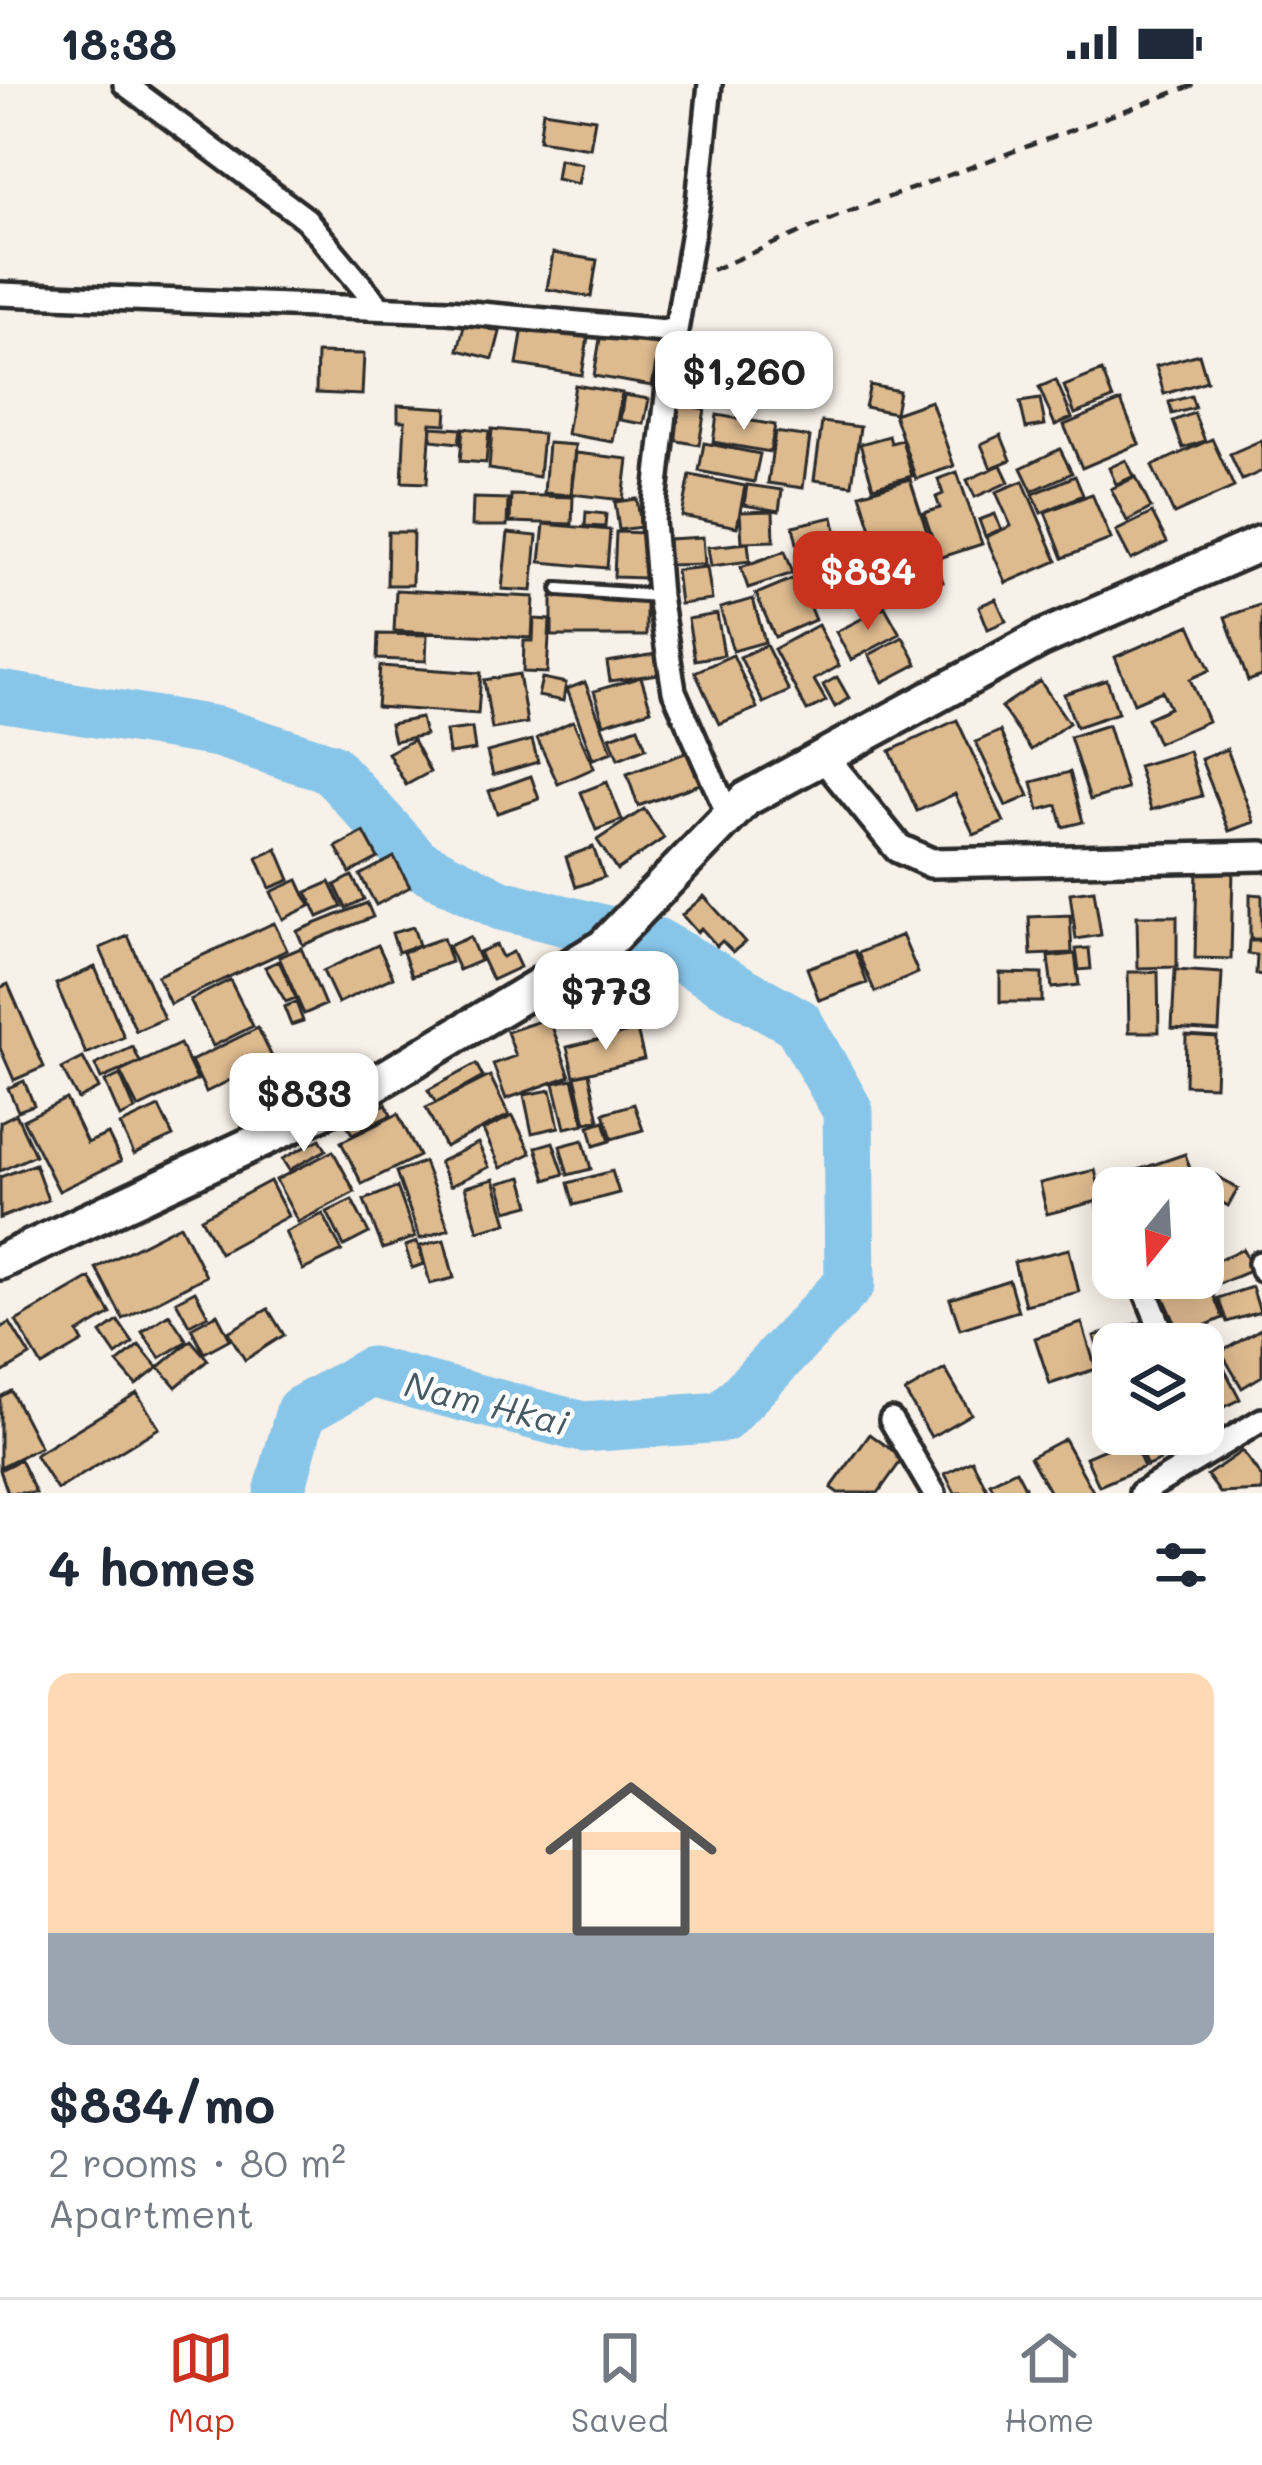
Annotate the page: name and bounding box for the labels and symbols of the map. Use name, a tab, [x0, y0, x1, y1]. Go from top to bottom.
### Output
pin: $1,260	[646, 331, 842, 433]
pin: $834	[797, 531, 939, 633]
pin: $773	[535, 951, 677, 1053]
pin: $833	[233, 1053, 375, 1155]
north arrow	[1092, 1167, 1224, 1299]
water label: Nam Hkai	[400, 1359, 574, 1445]

